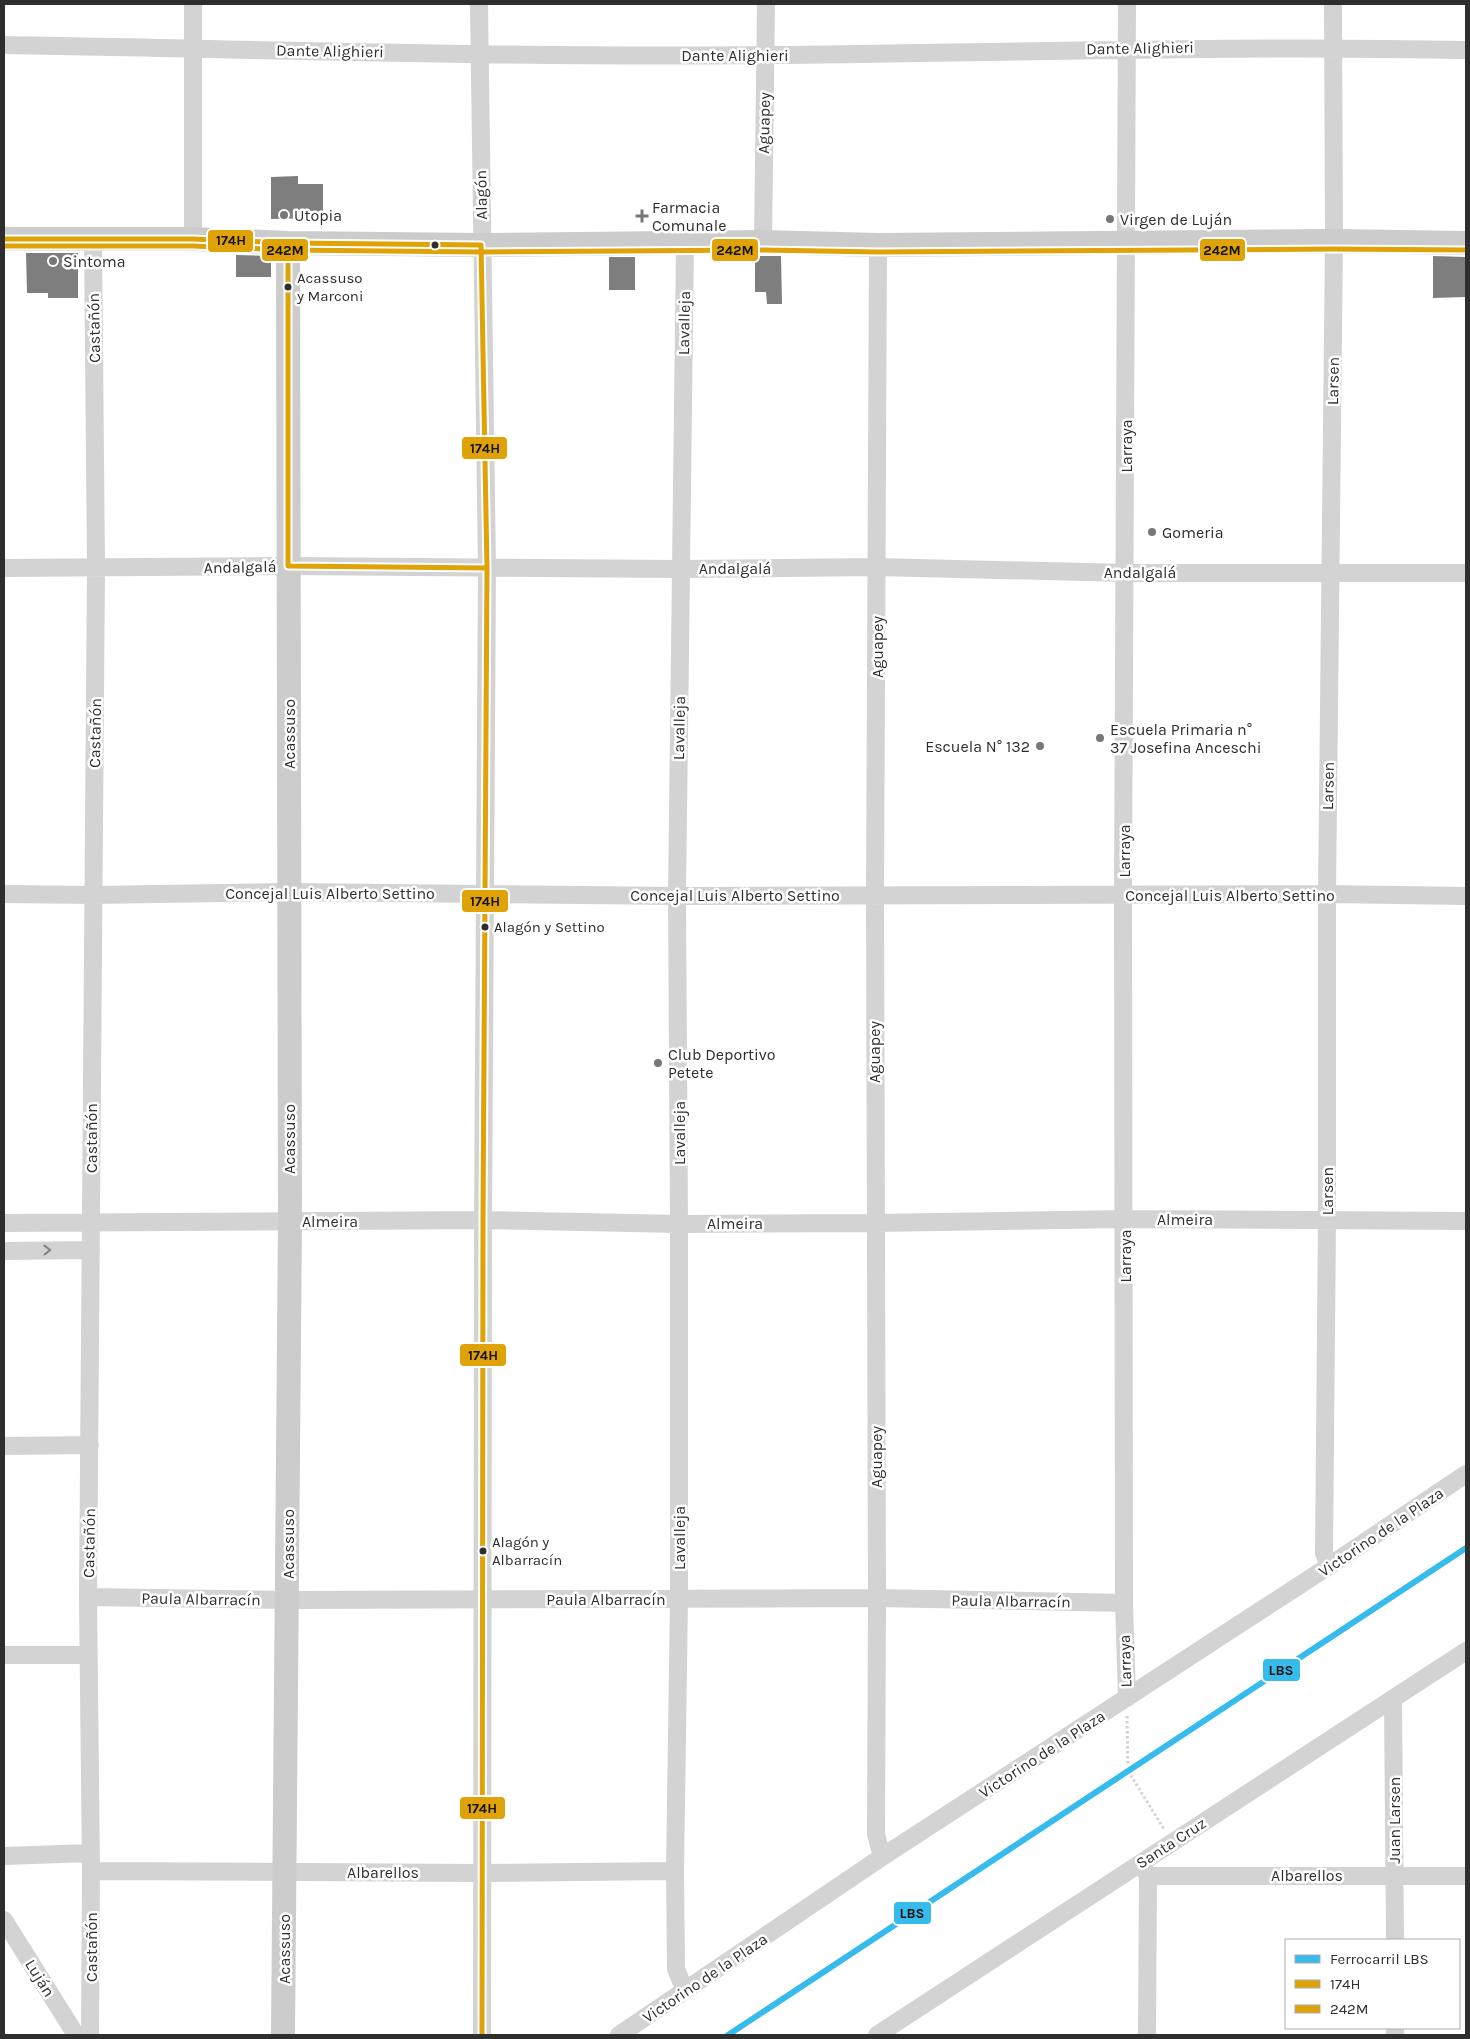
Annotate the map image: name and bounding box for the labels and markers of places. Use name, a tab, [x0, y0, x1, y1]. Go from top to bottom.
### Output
place label: Farmacia Comunale	[652, 198, 726, 235]
place label: Utopia	[294, 206, 342, 225]
marker: Utopia	[278, 209, 290, 221]
marker: Farmacia Comunale	[636, 210, 648, 222]
place label: Virgen de Luján	[1120, 210, 1232, 229]
marker: Virgen de Luján	[1104, 213, 1116, 225]
unlabelled marker	[430, 240, 440, 250]
place label: Sintoma	[63, 252, 126, 271]
marker: Sintoma	[47, 255, 59, 267]
place label: Acassuso y Marconi	[296, 269, 363, 305]
marker: Acassuso y Marconi	[283, 282, 293, 292]
place label: Gomeria	[1162, 523, 1224, 542]
marker: Gomeria	[1146, 526, 1158, 538]
place label: Escuela Primaria n° 37 Josefina Anceschi	[1110, 720, 1262, 757]
marker: Escuela Primaria n° 37 Josefina Anceschi	[1094, 732, 1106, 744]
place label: Escuela N° 132	[925, 737, 1030, 756]
marker: Escuela N° 132	[1034, 740, 1046, 752]
place label: Alagón y Settino	[494, 918, 605, 936]
marker: Alagón y Settino	[480, 922, 490, 932]
place label: Club Deportivo Petete	[668, 1045, 775, 1082]
marker: Club Deportivo Petete	[652, 1057, 664, 1069]
place label: Alagón y Albarracín	[492, 1533, 562, 1569]
marker: Alagón y Albarracín	[478, 1546, 488, 1556]

